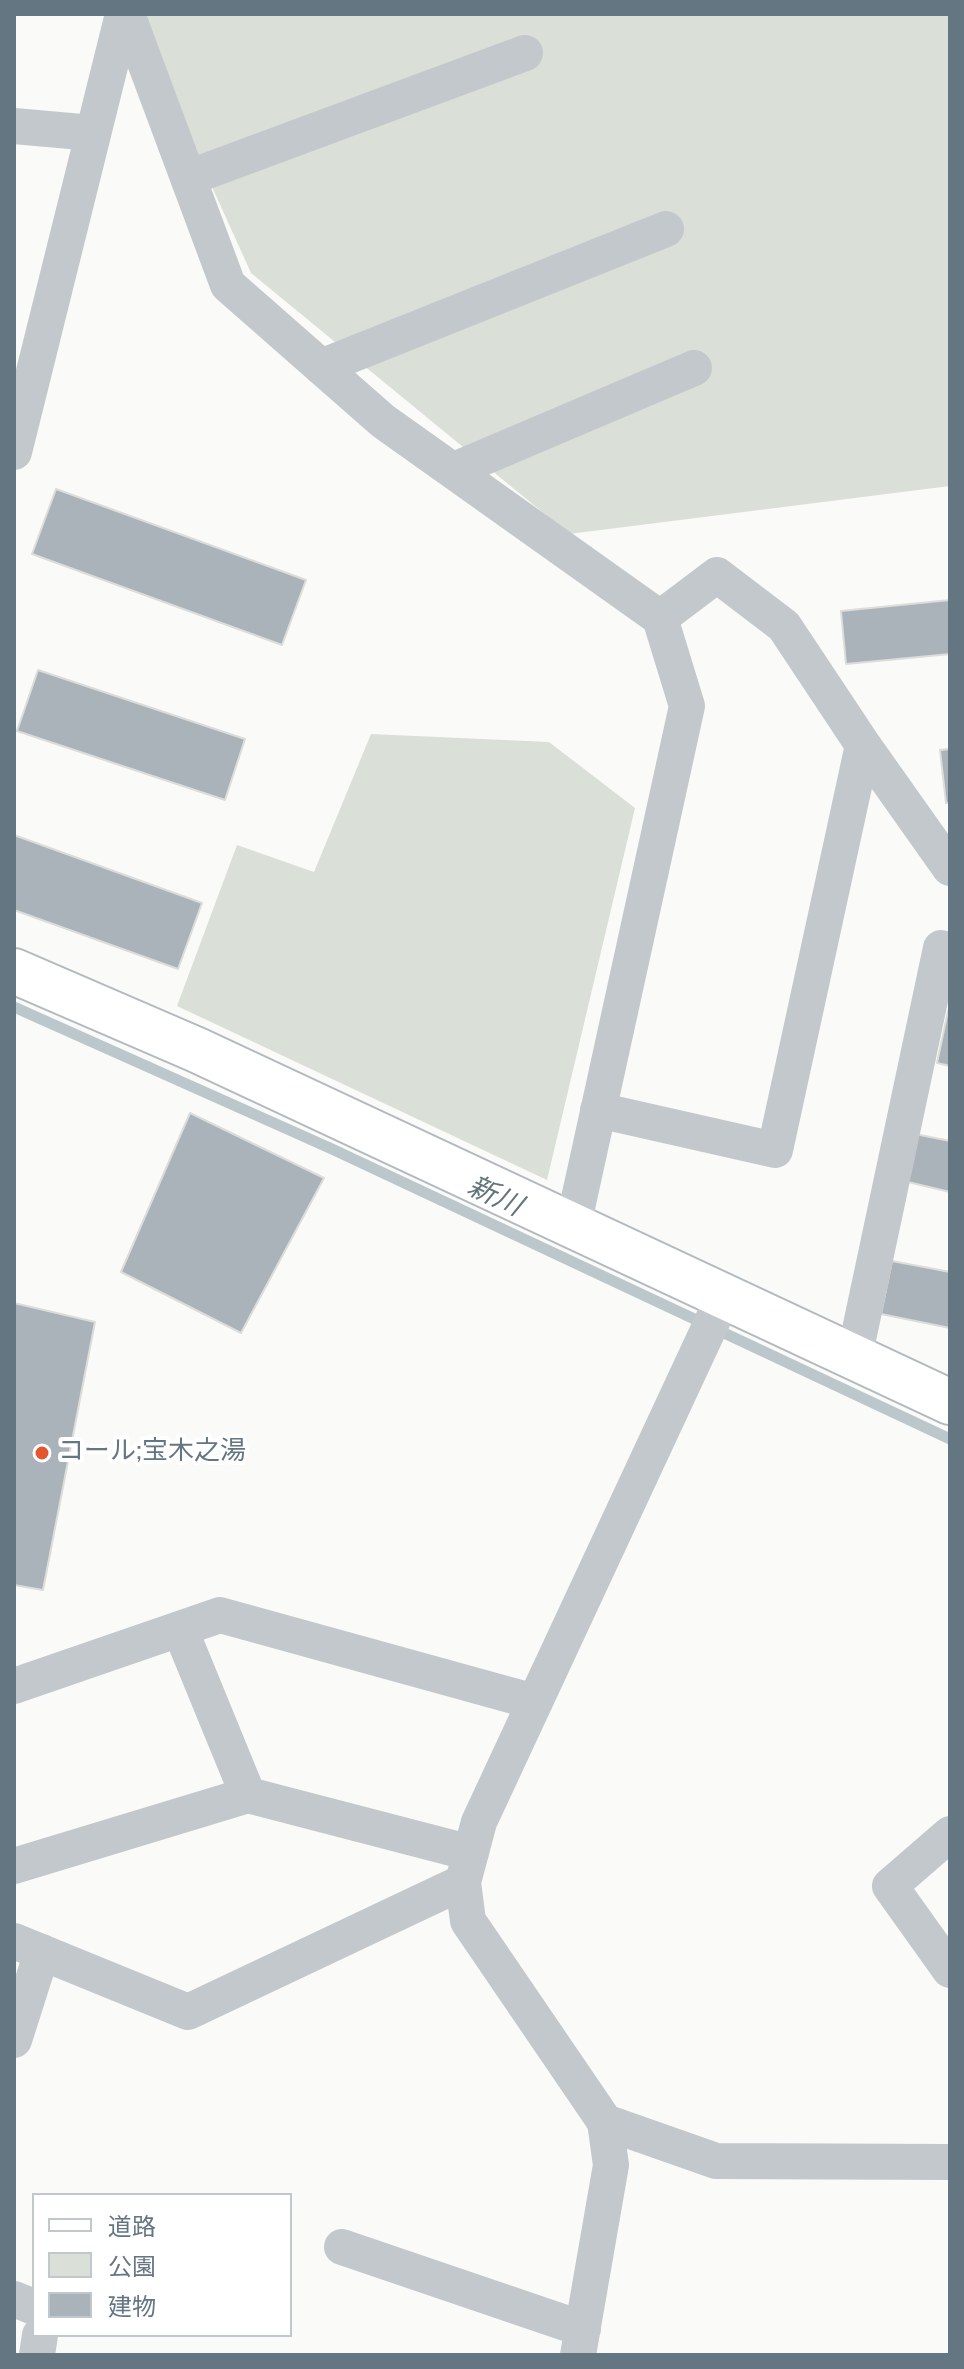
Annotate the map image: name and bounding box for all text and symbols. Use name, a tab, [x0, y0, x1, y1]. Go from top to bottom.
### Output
water label: 新川	[462, 1171, 526, 1225]
place label: コール;宝木之湯	[58, 1437, 246, 1469]
marker: コール;宝木之湯	[33, 1444, 51, 1462]
legend	[32, 2193, 292, 2337]
text: 道路	[108, 2211, 156, 2243]
text: 公園	[108, 2251, 156, 2283]
text: 建物	[108, 2291, 156, 2323]

